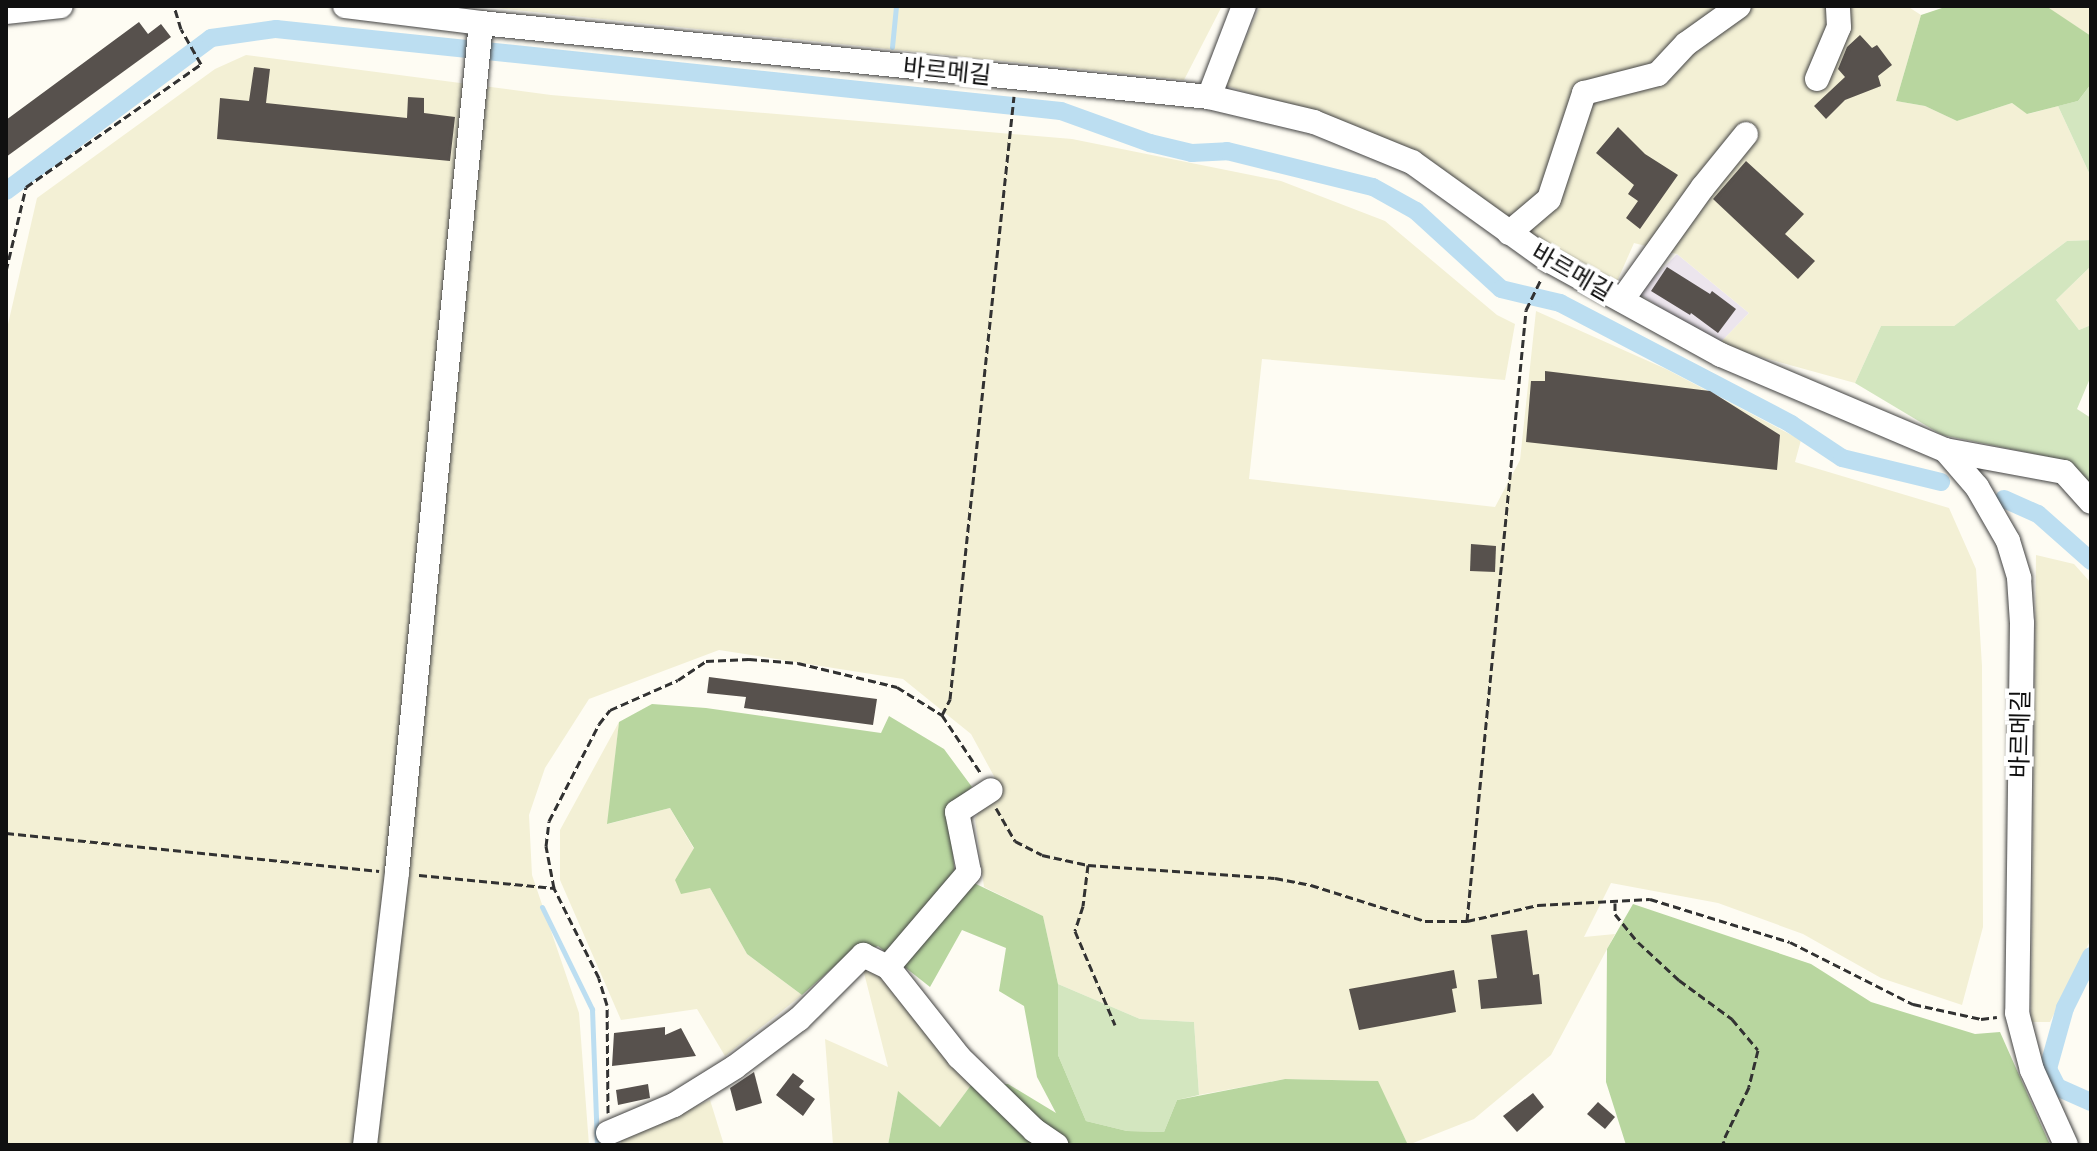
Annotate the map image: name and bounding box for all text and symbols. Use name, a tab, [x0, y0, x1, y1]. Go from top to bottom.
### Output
street label: 바르메길	[902, 52, 992, 90]
street label: 바르메길	[1527, 237, 1617, 307]
street label: 바르메길	[2005, 690, 2035, 778]

